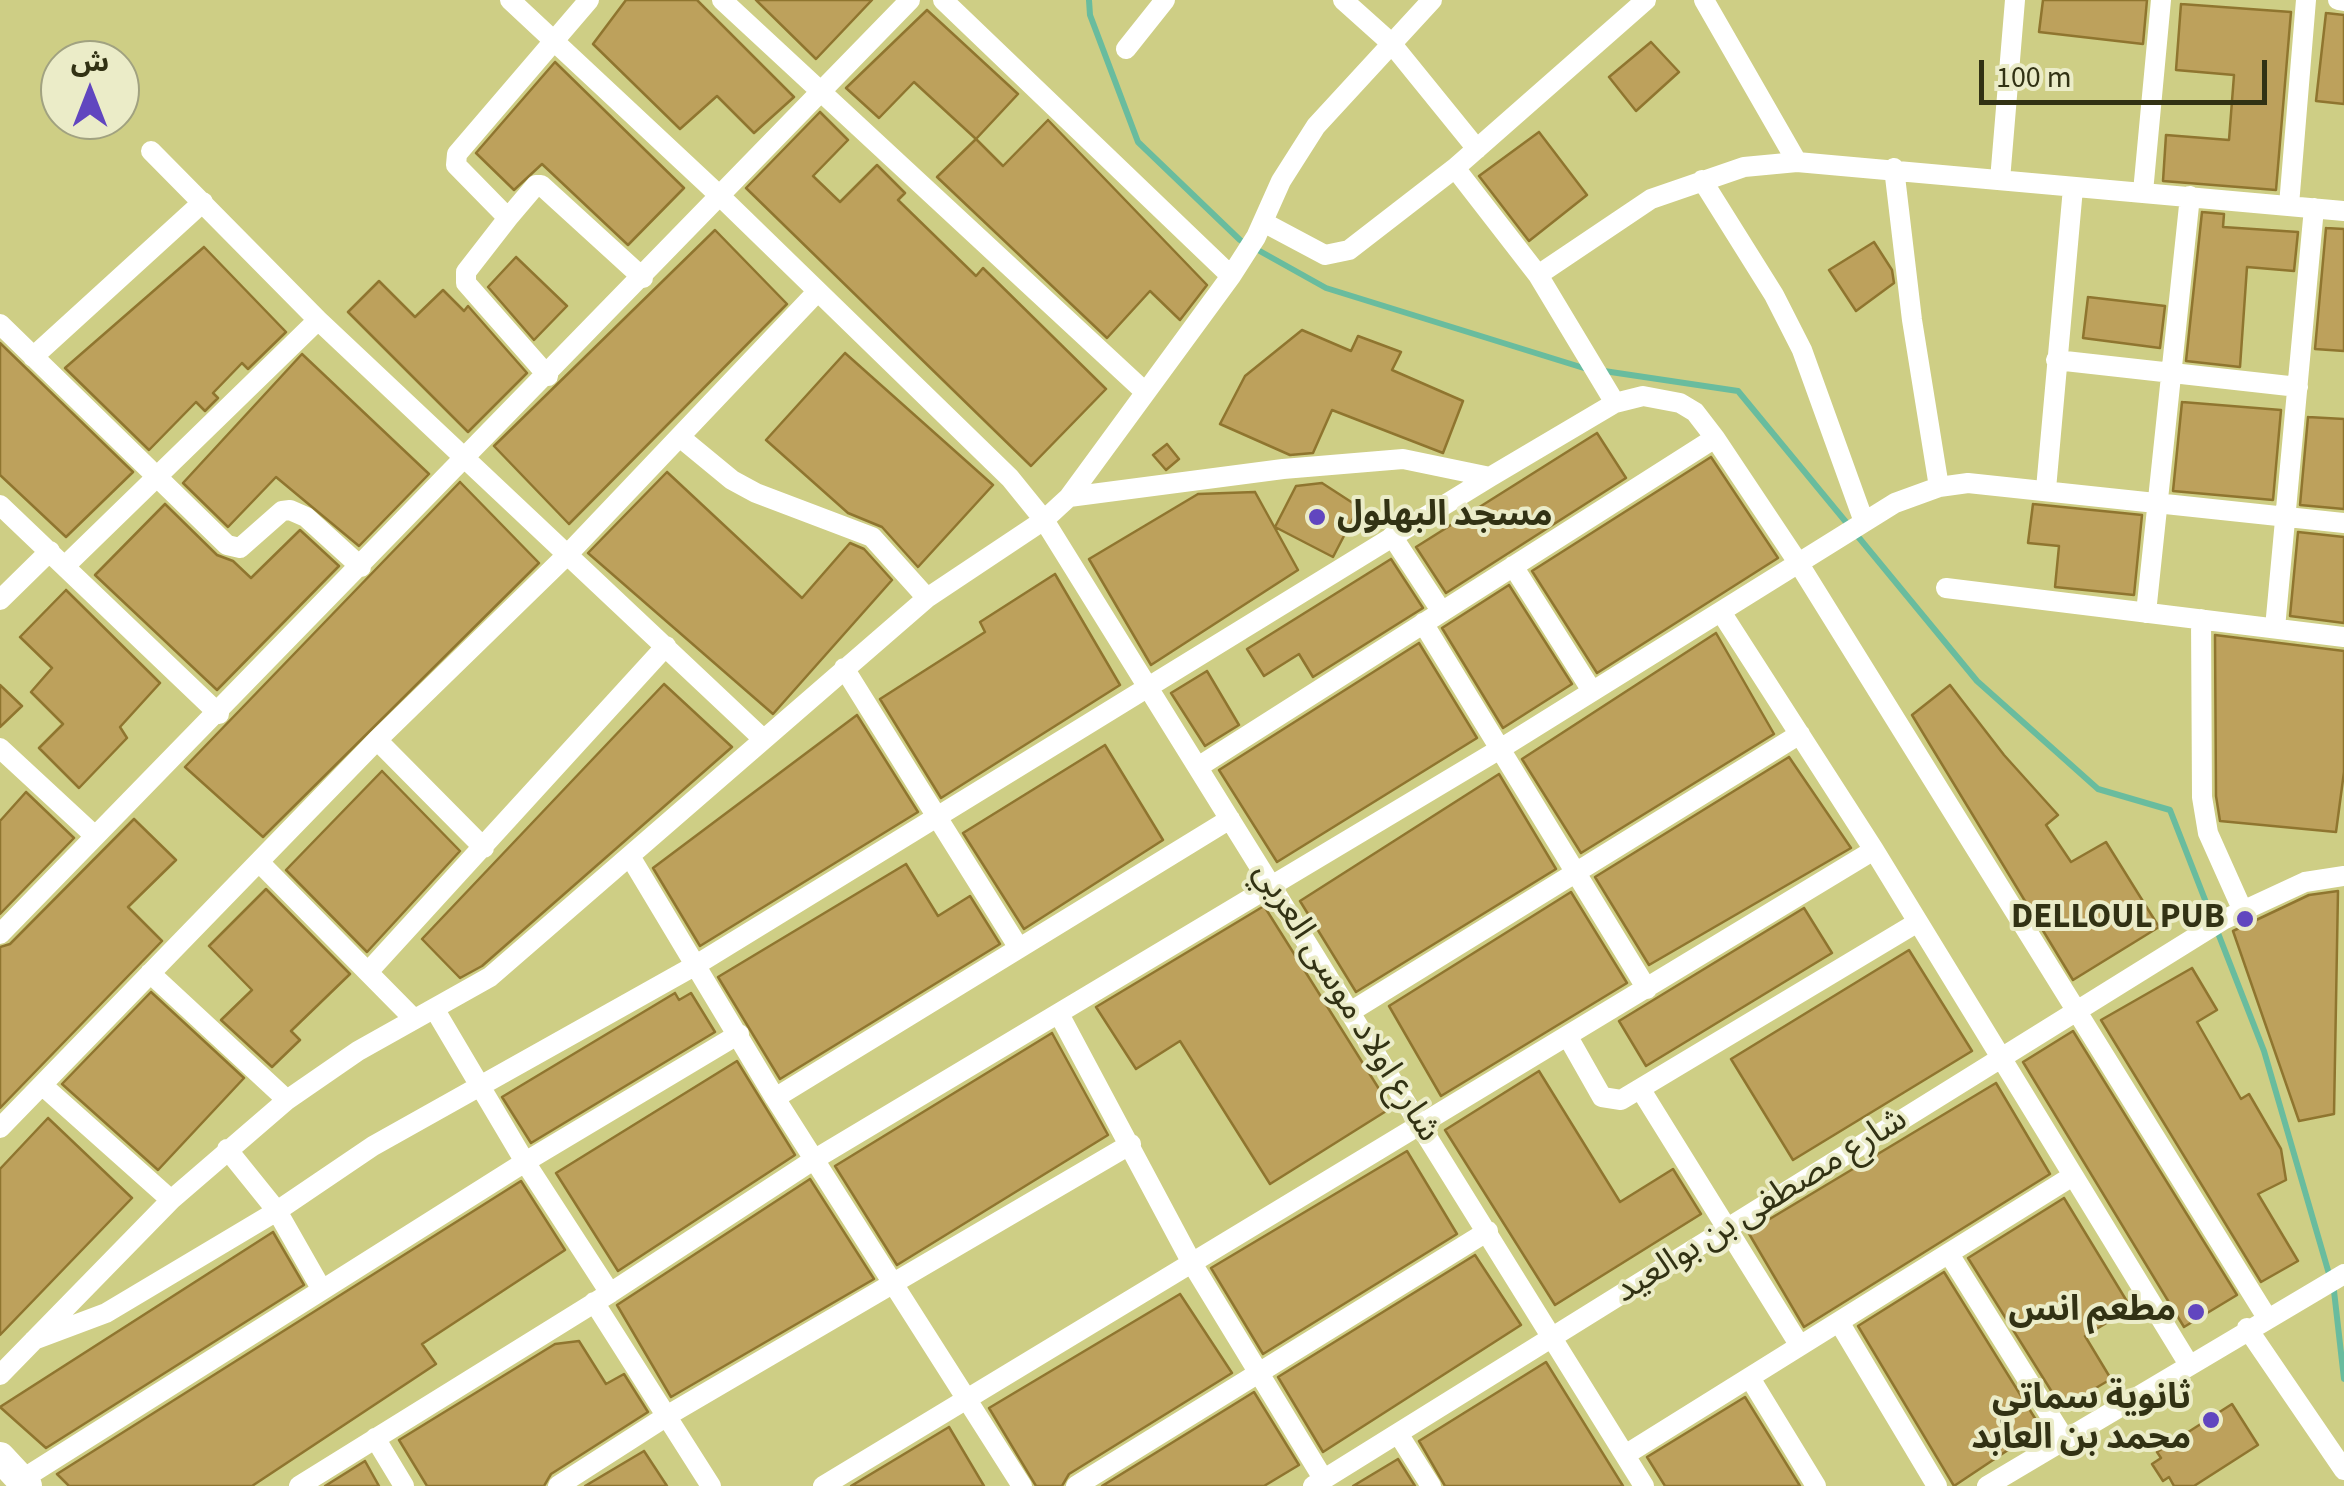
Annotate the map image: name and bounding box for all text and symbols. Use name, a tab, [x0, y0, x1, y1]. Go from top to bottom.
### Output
north arrow	[40, 40, 140, 140]
scale bar	[1984, 40, 2272, 102]
text: ش	[71, 42, 109, 82]
text: 100 m	[1996, 56, 2072, 99]
place label: مسجد البهلول	[1337, 496, 1553, 538]
marker: مسجد البهلول	[1306, 506, 1328, 528]
street label: شارع اولاد موسى العربي	[1242, 855, 1448, 1151]
place label: DELLOUL PUB	[2011, 898, 2225, 940]
marker: DELLOUL PUB	[2234, 908, 2256, 930]
street label: شارع مصطفى بن بوالعيد	[1608, 1100, 1916, 1314]
place label: مطعم انس	[2008, 1291, 2176, 1333]
marker: مطعم انس	[2185, 1301, 2207, 1323]
place label: ثانوية سماتي محمد بن العابد	[1971, 1379, 2191, 1461]
marker: ثانوية سماتي محمد بن العابد	[2200, 1409, 2222, 1431]

